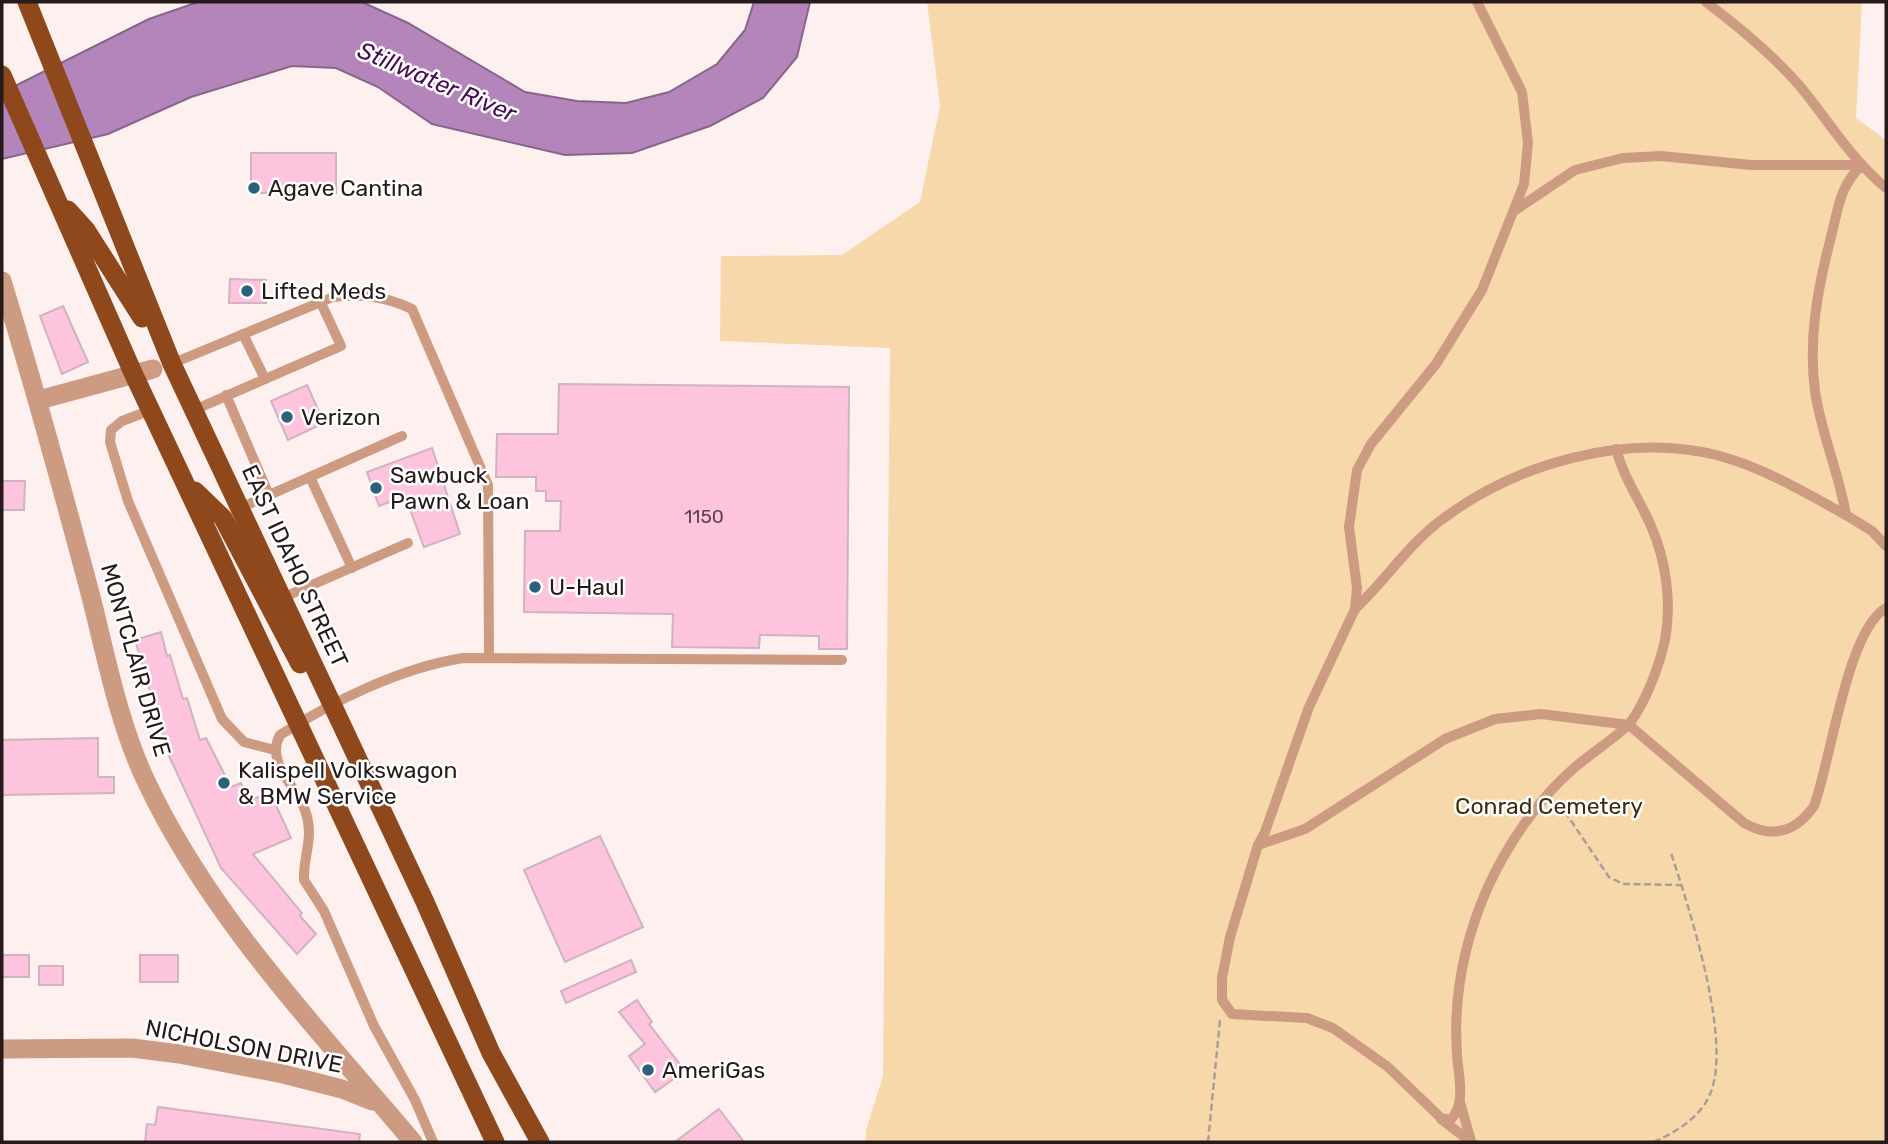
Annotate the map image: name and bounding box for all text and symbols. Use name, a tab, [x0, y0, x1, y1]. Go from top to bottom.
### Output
water label: Stillwater River	[354, 36, 521, 128]
place label: Agave Cantina	[268, 174, 423, 202]
marker: Agave Cantina	[246, 180, 262, 196]
place label: Lifted Meds	[261, 277, 386, 305]
marker: Lifted Meds	[239, 283, 255, 299]
place label: Verizon	[301, 403, 381, 431]
marker: Verizon	[279, 409, 295, 425]
street label: EAST IDAHO STREET	[236, 460, 354, 672]
place label: Sawbuck Pawn & Loan	[390, 461, 529, 515]
marker: Sawbuck Pawn & Loan	[368, 480, 384, 496]
house number: 1150	[684, 505, 724, 528]
street label: MONTCLAIR DRIVE	[95, 560, 177, 760]
place label: U-Haul	[549, 573, 625, 601]
marker: U-Haul	[527, 579, 543, 595]
place label: Kalispell Volkswagon & BMW Service	[238, 756, 457, 810]
marker: Kalispell Volkswagon & BMW Service	[216, 775, 232, 791]
park label: Conrad Cemetery	[1455, 792, 1643, 820]
street label: NICHOLSON DRIVE	[143, 1013, 345, 1079]
place label: AmeriGas	[662, 1056, 765, 1084]
marker: AmeriGas	[640, 1062, 656, 1078]

